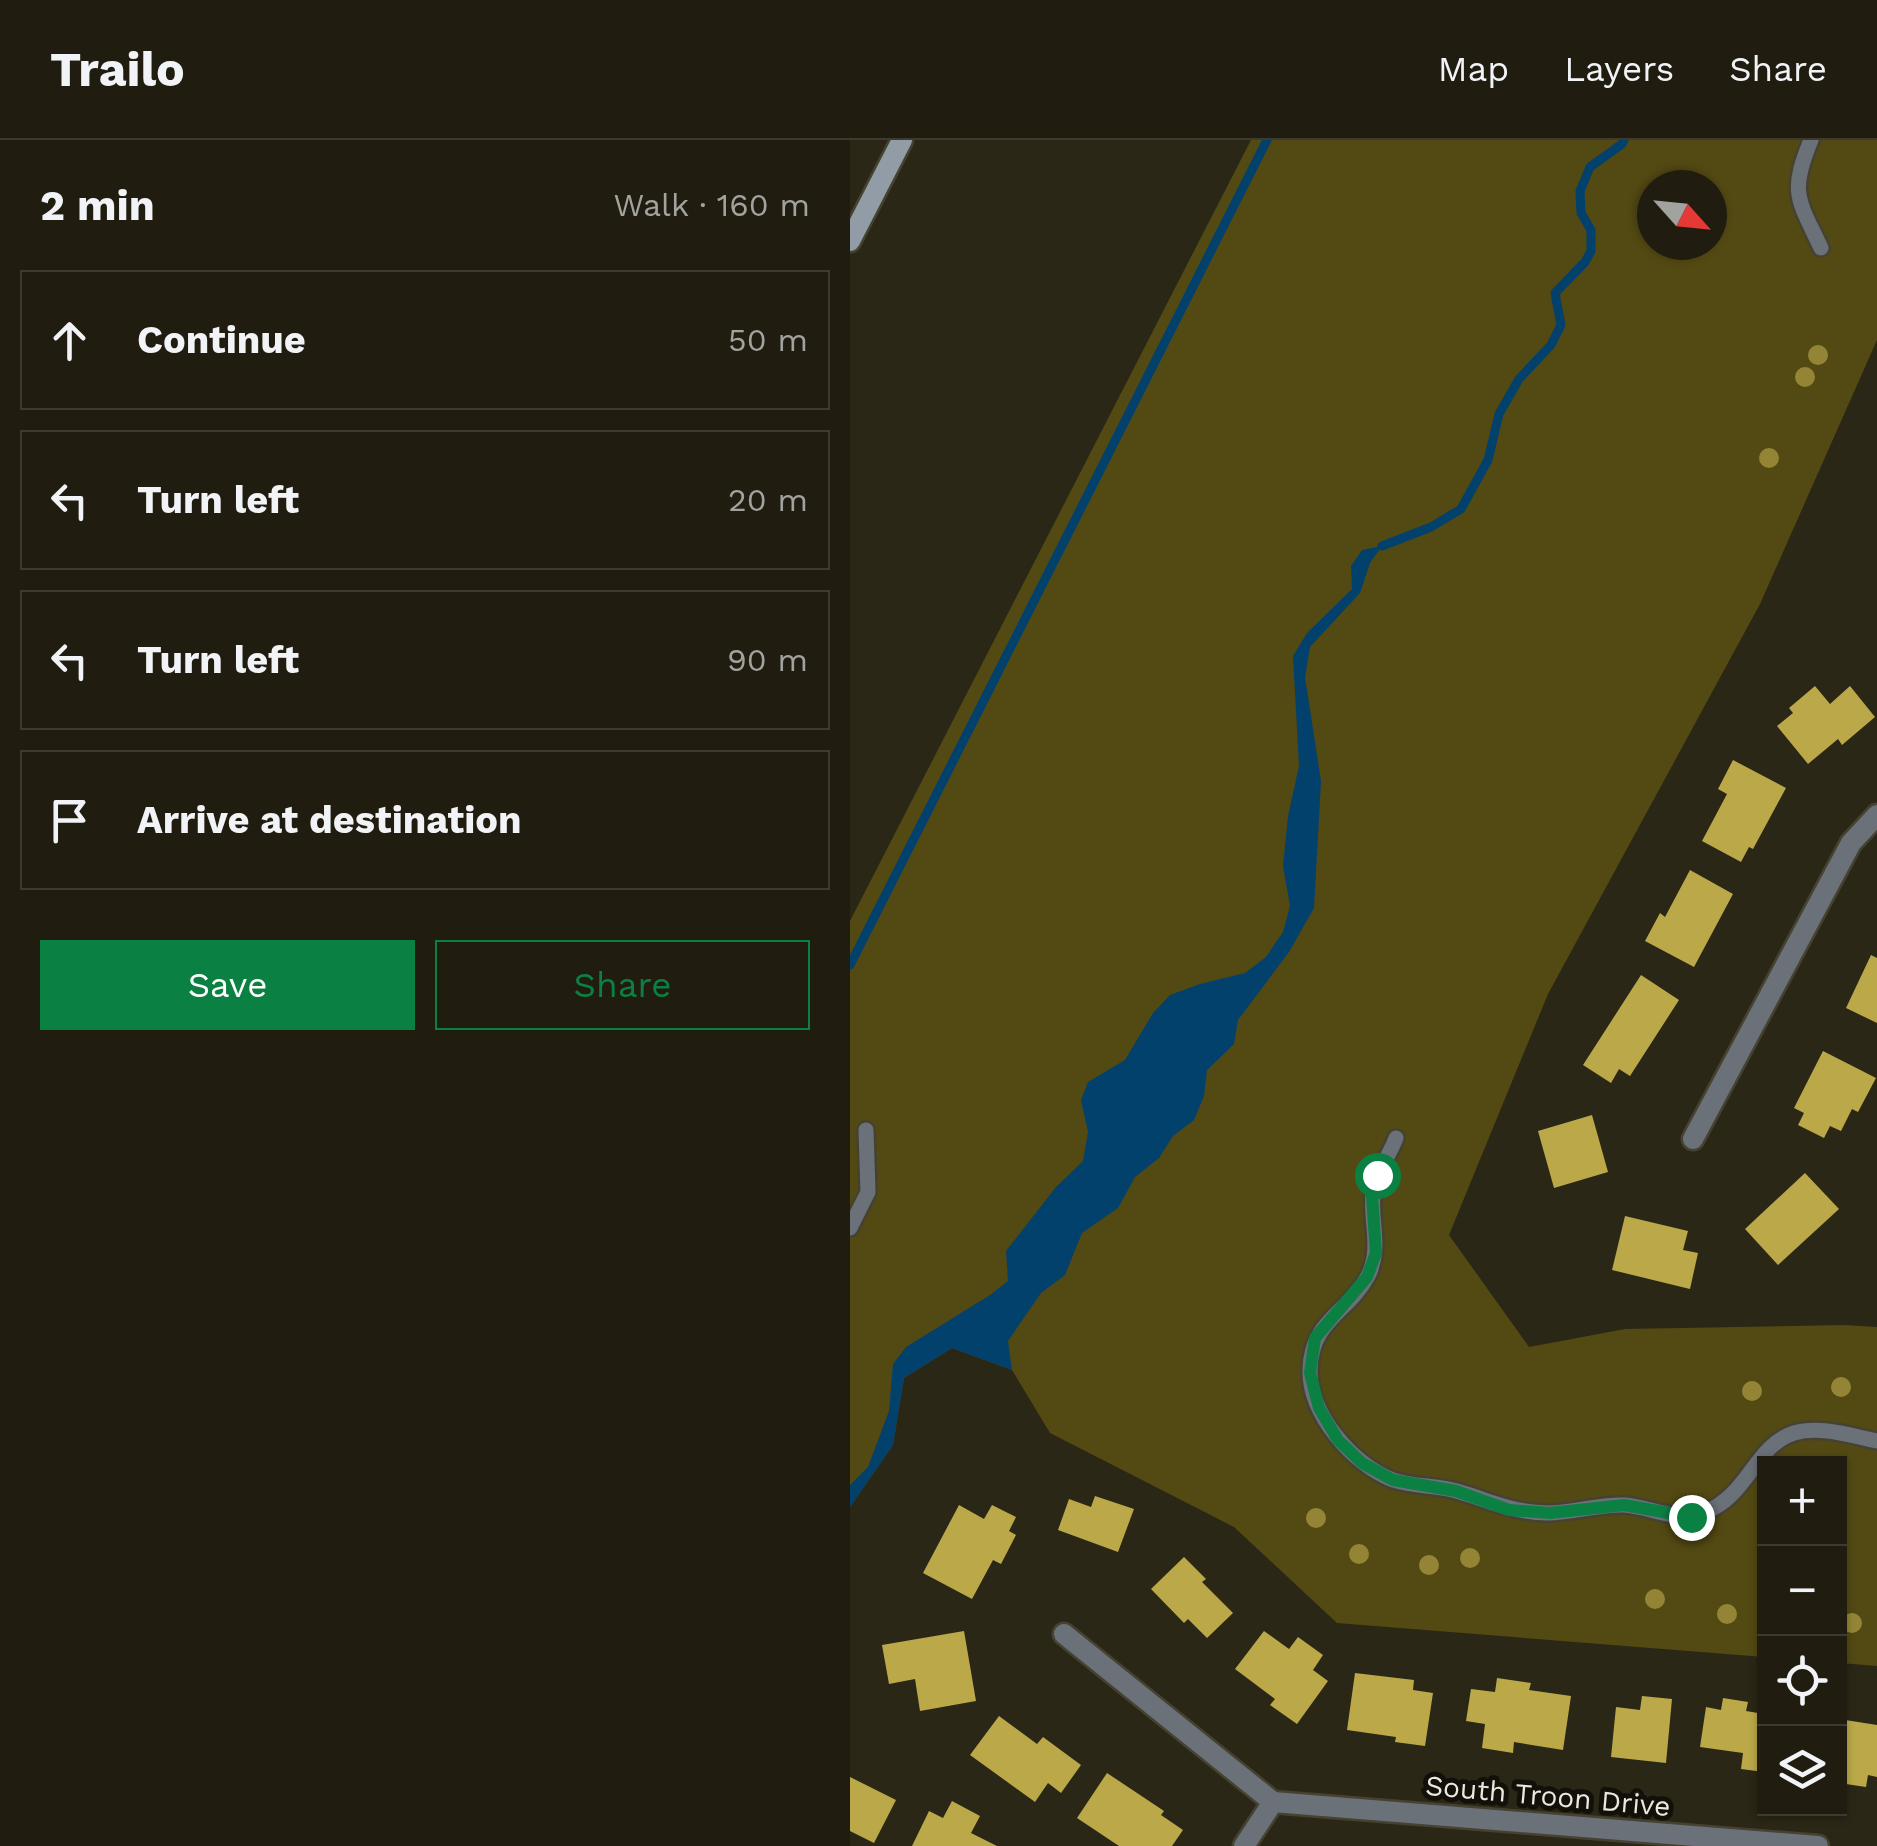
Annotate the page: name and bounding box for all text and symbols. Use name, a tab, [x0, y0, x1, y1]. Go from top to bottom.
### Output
text: Trailo	[50, 41, 185, 98]
text: Map	[1438, 48, 1509, 90]
text: Layers	[1564, 48, 1674, 90]
text: Share	[1729, 48, 1827, 90]
north arrow	[1637, 170, 1727, 260]
text: 2 min	[40, 181, 155, 230]
text: Walk · 160 m	[614, 186, 810, 224]
icon: ahead	[42, 313, 97, 368]
text: Continue	[137, 318, 306, 362]
text: 50 m	[728, 321, 808, 359]
icon: left	[42, 473, 97, 528]
text: Turn left	[137, 478, 299, 522]
text: 20 m	[728, 481, 808, 519]
icon: left	[42, 633, 97, 688]
text: Turn left	[137, 638, 299, 682]
text: 90 m	[727, 641, 808, 679]
icon: arrive	[42, 793, 97, 848]
text: Arrive at destination	[137, 798, 522, 842]
button: Save	[40, 940, 415, 1030]
button: Share	[435, 940, 810, 1030]
route start	[1355, 1153, 1401, 1199]
map controls	[1757, 1456, 1847, 1816]
button: +	[1757, 1456, 1847, 1546]
route end	[1669, 1495, 1715, 1541]
button: −	[1757, 1546, 1847, 1636]
button: locate	[1757, 1636, 1847, 1726]
button: layers	[1757, 1726, 1847, 1816]
street label: South Troon Drive	[1424, 1769, 1672, 1823]

